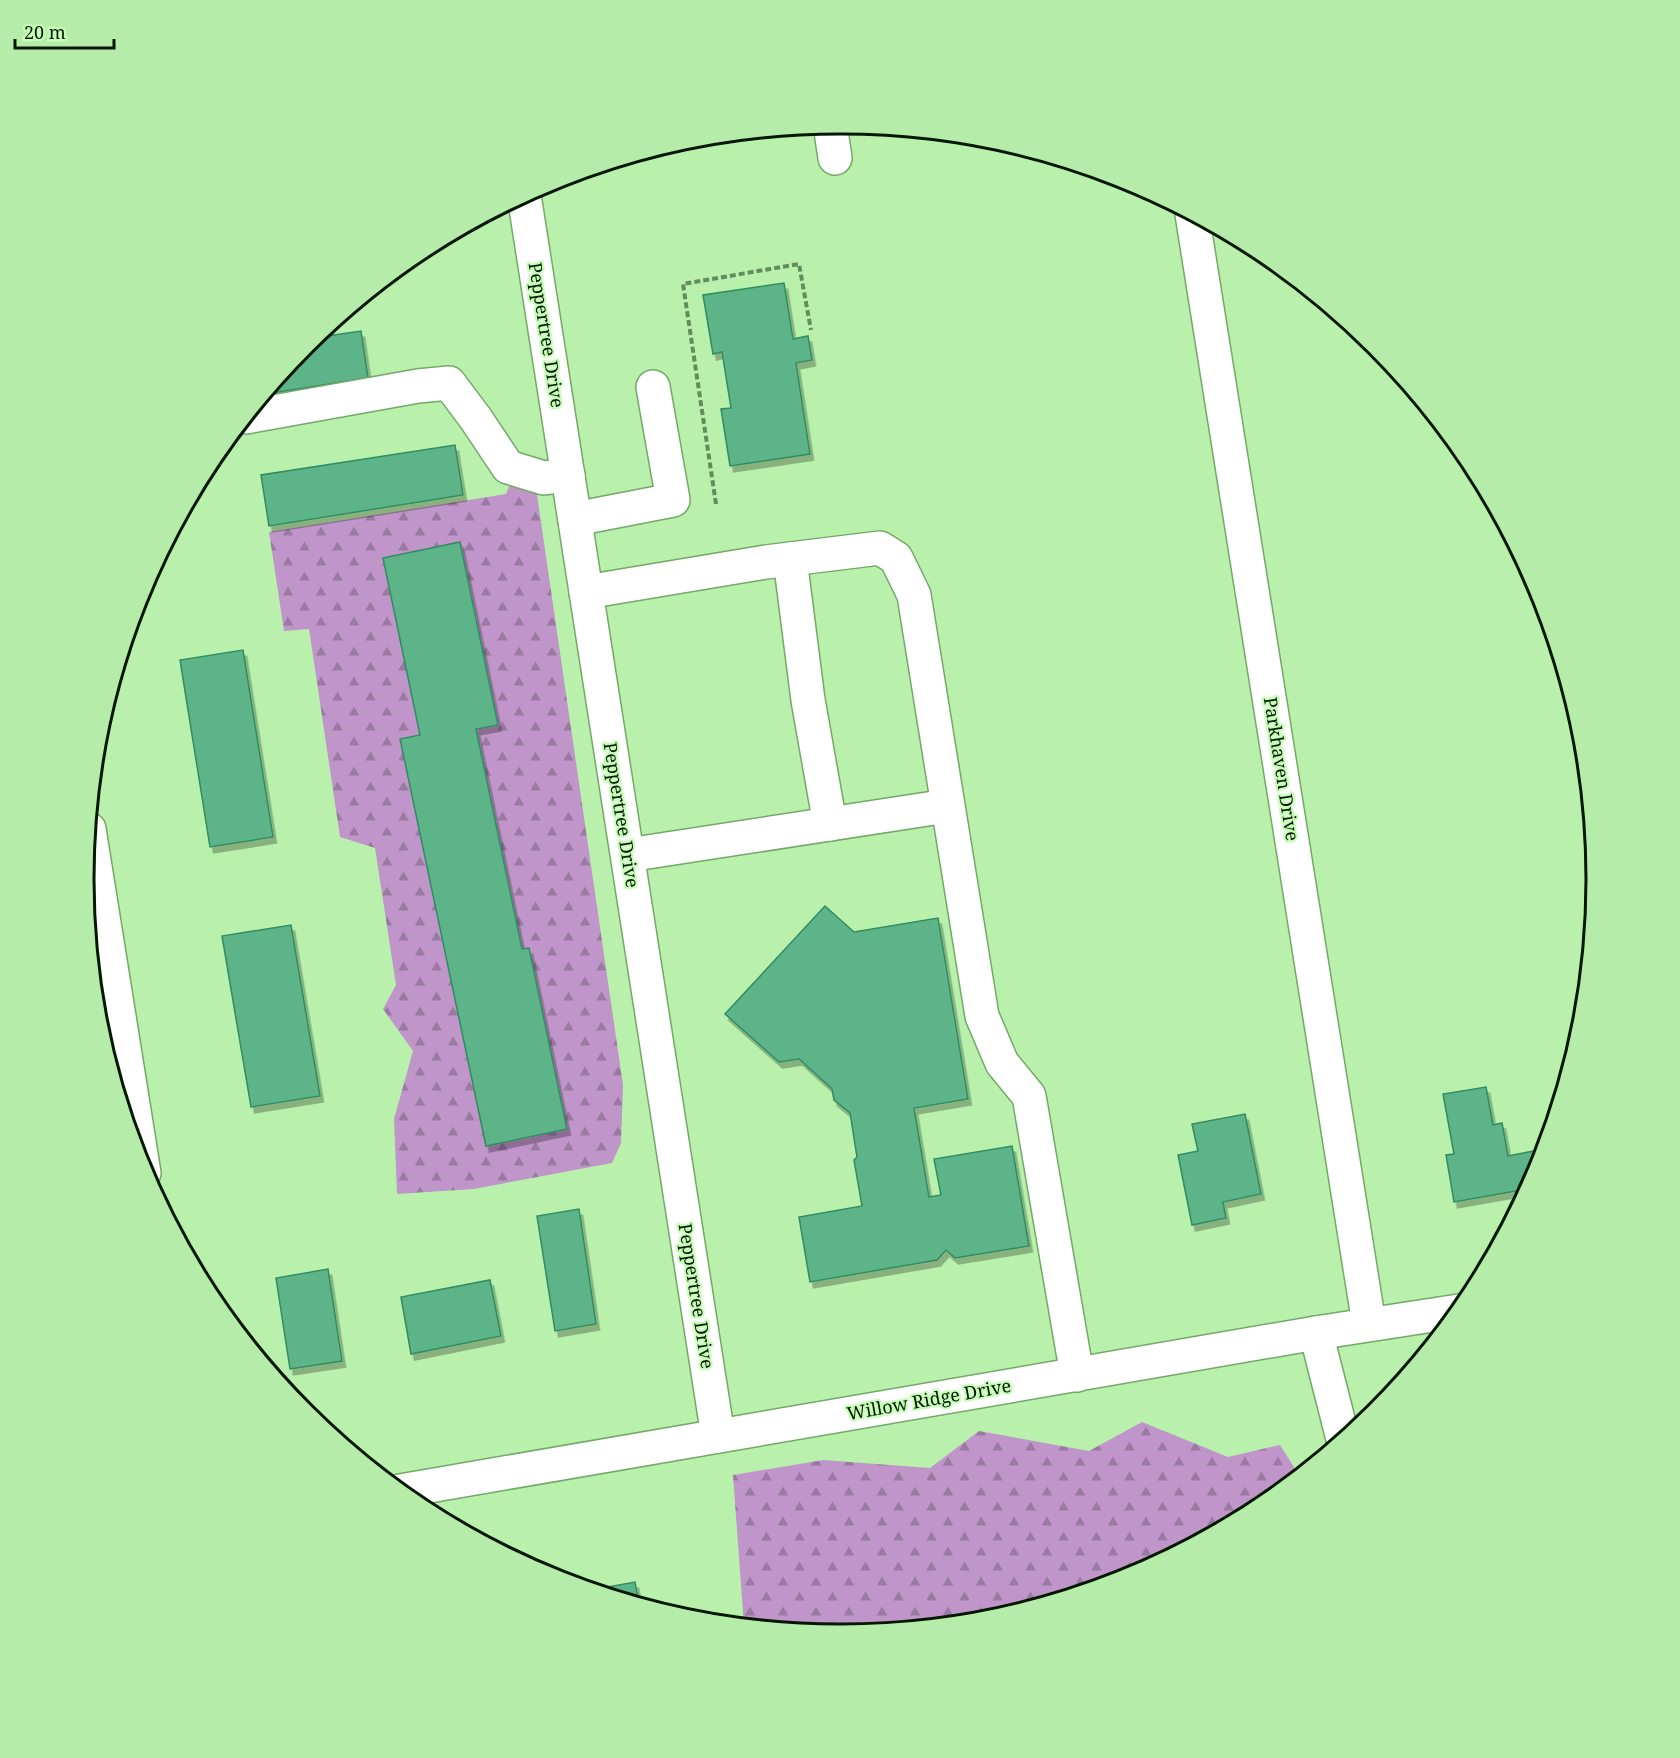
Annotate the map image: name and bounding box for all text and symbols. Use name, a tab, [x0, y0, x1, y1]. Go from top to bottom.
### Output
scale bar	[15, 12, 114, 50]
text: 20 m	[24, 20, 66, 44]
street label: Peppertree Drive	[524, 260, 570, 409]
street label: Parkhaven Drive	[1259, 695, 1305, 842]
street label: Peppertree Drive	[599, 740, 645, 889]
street label: Peppertree Drive	[674, 1221, 720, 1370]
street label: Willow Ridge Drive	[845, 1373, 1013, 1425]

